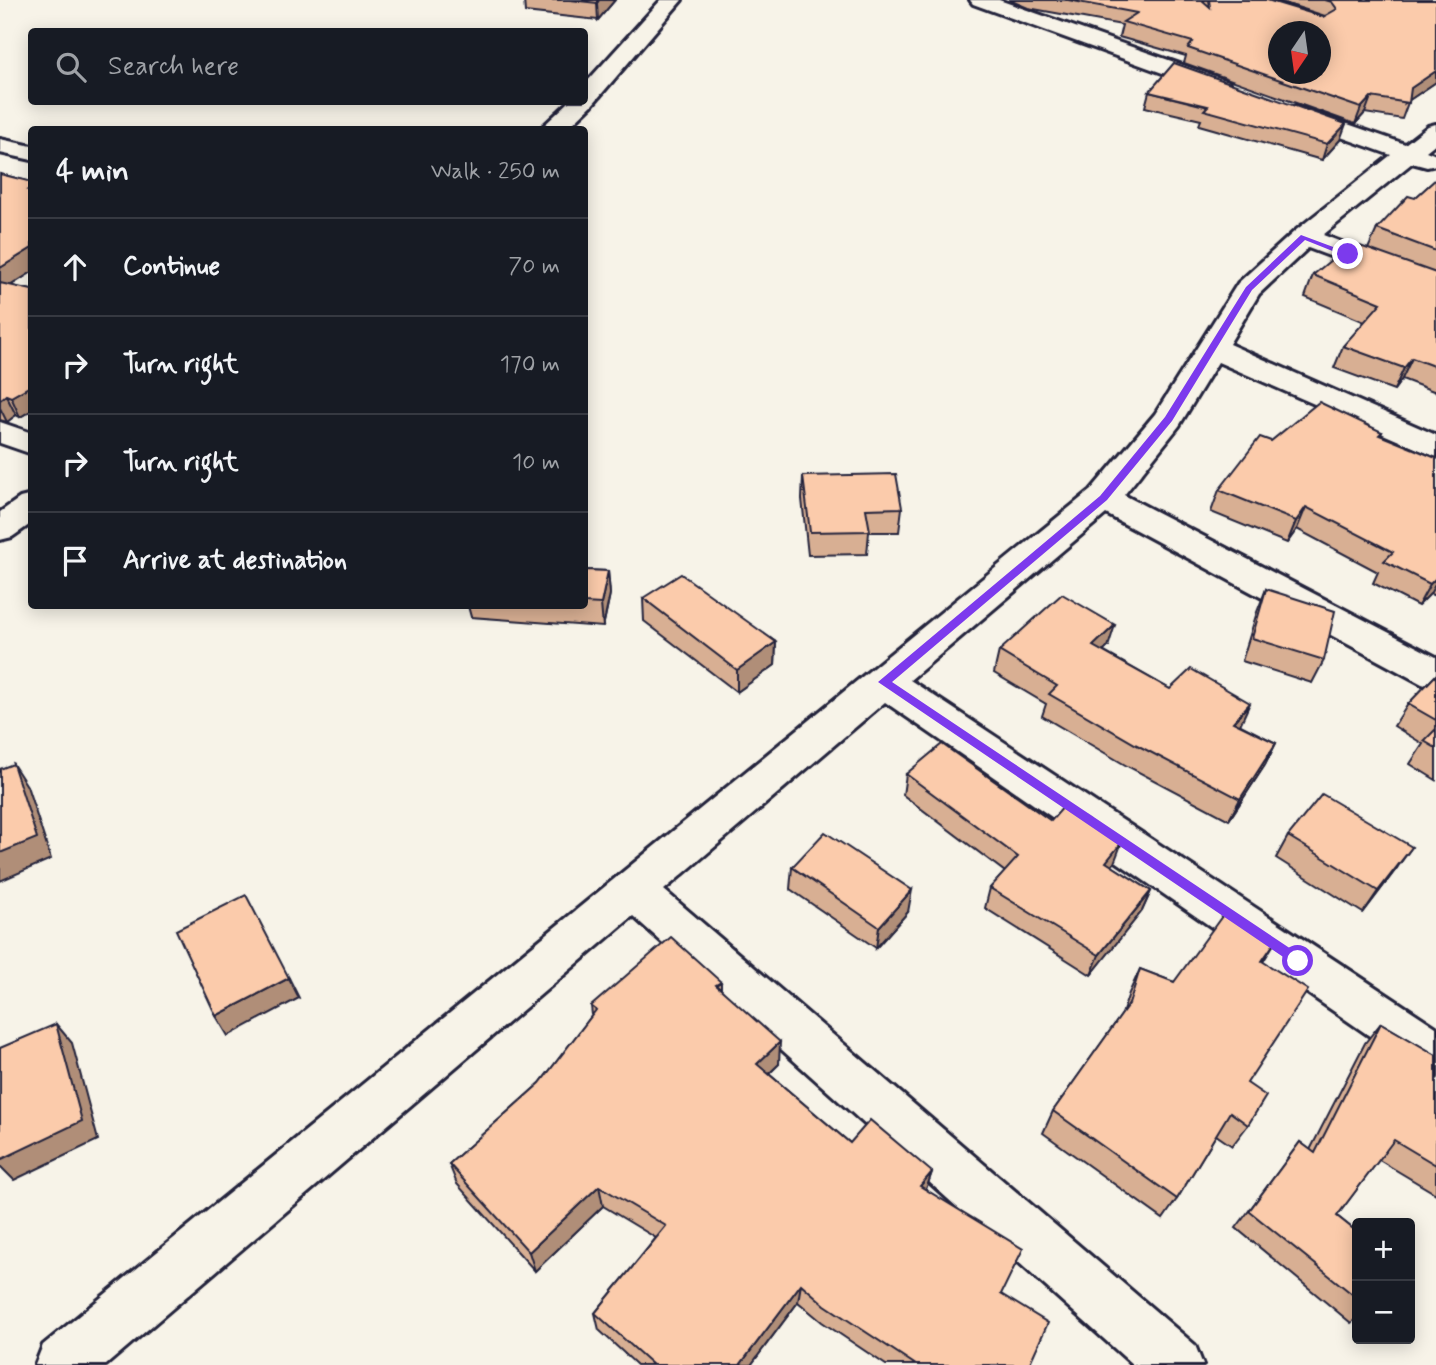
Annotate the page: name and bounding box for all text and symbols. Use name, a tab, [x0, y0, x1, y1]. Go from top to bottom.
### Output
north arrow	[1268, 21, 1331, 84]
search box	[28, 28, 588, 105]
icon: search	[52, 48, 90, 86]
text: Search here	[108, 50, 239, 84]
text: 4 min	[56, 152, 129, 191]
text: Walk · 250 m	[431, 157, 560, 187]
route end	[1332, 238, 1363, 269]
icon: ahead	[56, 248, 94, 286]
text: Continue	[123, 250, 220, 284]
text: 70 m	[508, 252, 560, 282]
icon: right	[56, 346, 94, 384]
text: Turn right	[123, 348, 239, 382]
text: 170 m	[500, 350, 560, 380]
icon: right	[56, 444, 94, 482]
text: Turn right	[123, 446, 239, 480]
text: 10 m	[512, 448, 560, 478]
icon: arrive	[56, 542, 94, 580]
text: Arrive at destination	[123, 544, 347, 578]
route start	[1282, 945, 1313, 976]
map controls	[1352, 1218, 1415, 1344]
button: +	[1352, 1218, 1415, 1281]
button: −	[1352, 1281, 1415, 1344]

